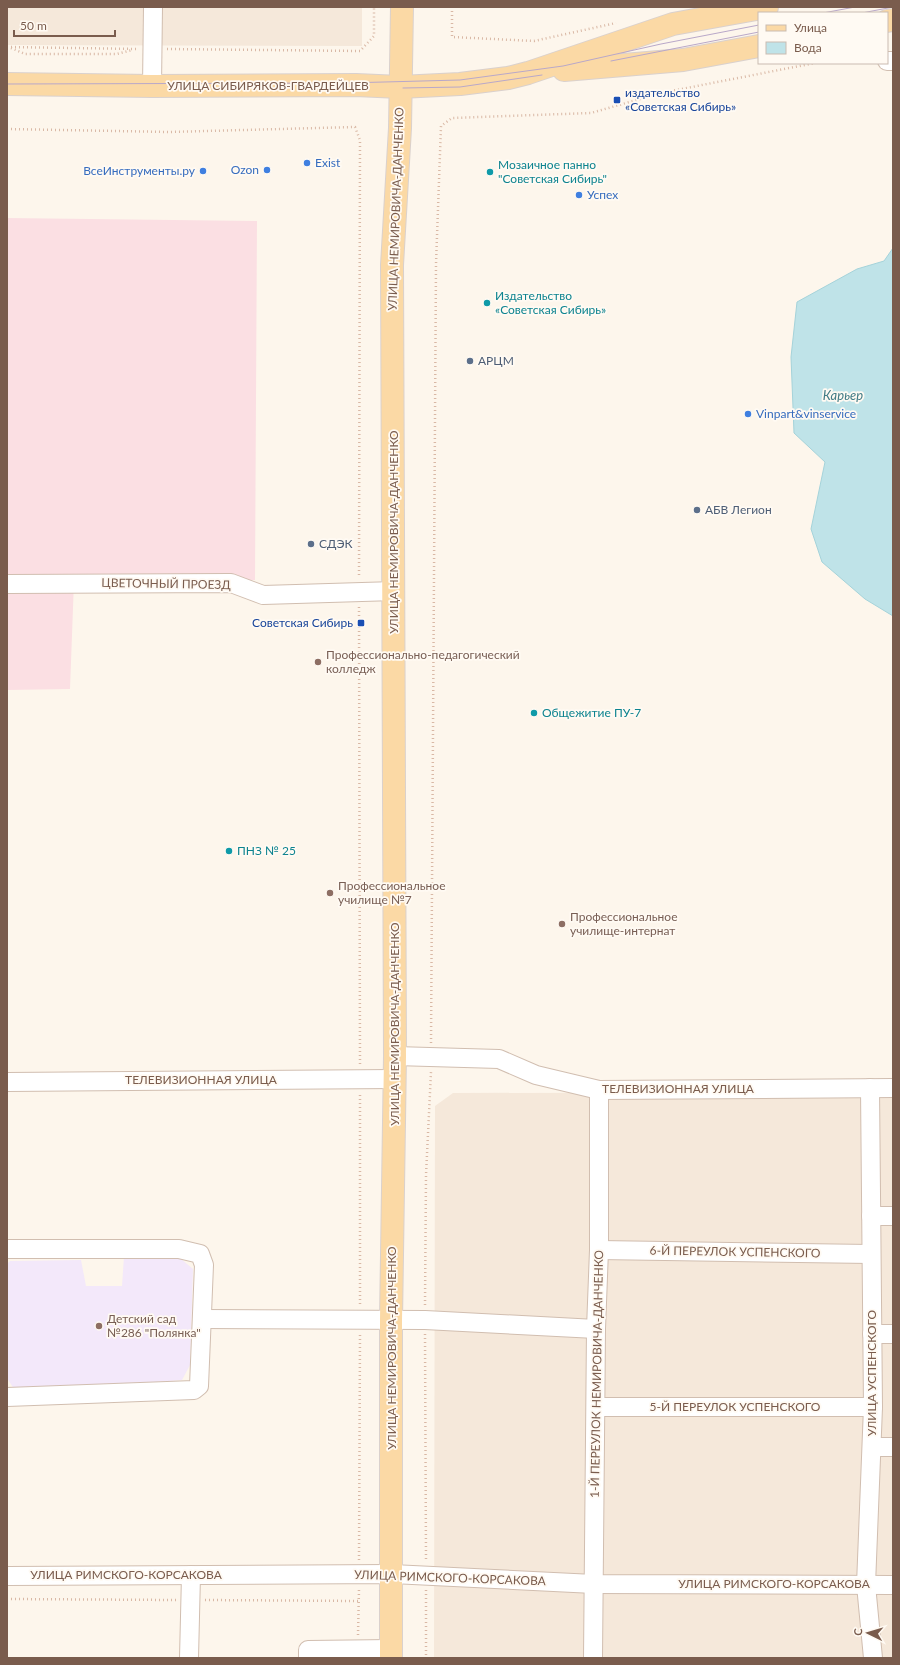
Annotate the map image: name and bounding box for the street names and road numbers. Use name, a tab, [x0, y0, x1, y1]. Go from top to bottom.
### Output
street label: УЛИЦА СИБИРЯКОВ-ГВАРДЕЙЦЕВ	[167, 78, 369, 93]
street label: УЛИЦА НЕМИРОВИЧА-ДАНЧЕНКО	[384, 107, 407, 311]
street label: УЛИЦА НЕМИРОВИЧА-ДАНЧЕНКО	[386, 430, 401, 634]
street label: ЦВЕТОЧНЫЙ ПРОЕЗД	[101, 575, 231, 592]
street label: УЛИЦА НЕМИРОВИЧА-ДАНЧЕНКО	[387, 922, 402, 1126]
street label: ТЕЛЕВИЗИОННАЯ УЛИЦА	[125, 1072, 278, 1087]
street label: ТЕЛЕВИЗИОННАЯ УЛИЦА	[602, 1081, 755, 1096]
street label: 6-Й ПЕРЕУЛОК УСПЕНСКОГО	[649, 1243, 821, 1260]
street label: УЛИЦА НЕМИРОВИЧА-ДАНЧЕНКО	[384, 1246, 399, 1450]
street label: 1-Й ПЕРЕУЛОК НЕМИРОВИЧА-ДАНЧЕНКО	[587, 1250, 606, 1498]
street label: УЛИЦА УСПЕНСКОГО	[864, 1309, 879, 1436]
street label: 5-Й ПЕРЕУЛОК УСПЕНСКОГО	[650, 1399, 821, 1414]
street label: УЛИЦА РИМСКОГО-КОРСАКОВА	[30, 1567, 223, 1582]
street label: УЛИЦА РИМСКОГО-КОРСАКОВА	[354, 1567, 547, 1588]
street label: УЛИЦА РИМСКОГО-КОРСАКОВА	[678, 1576, 871, 1591]

